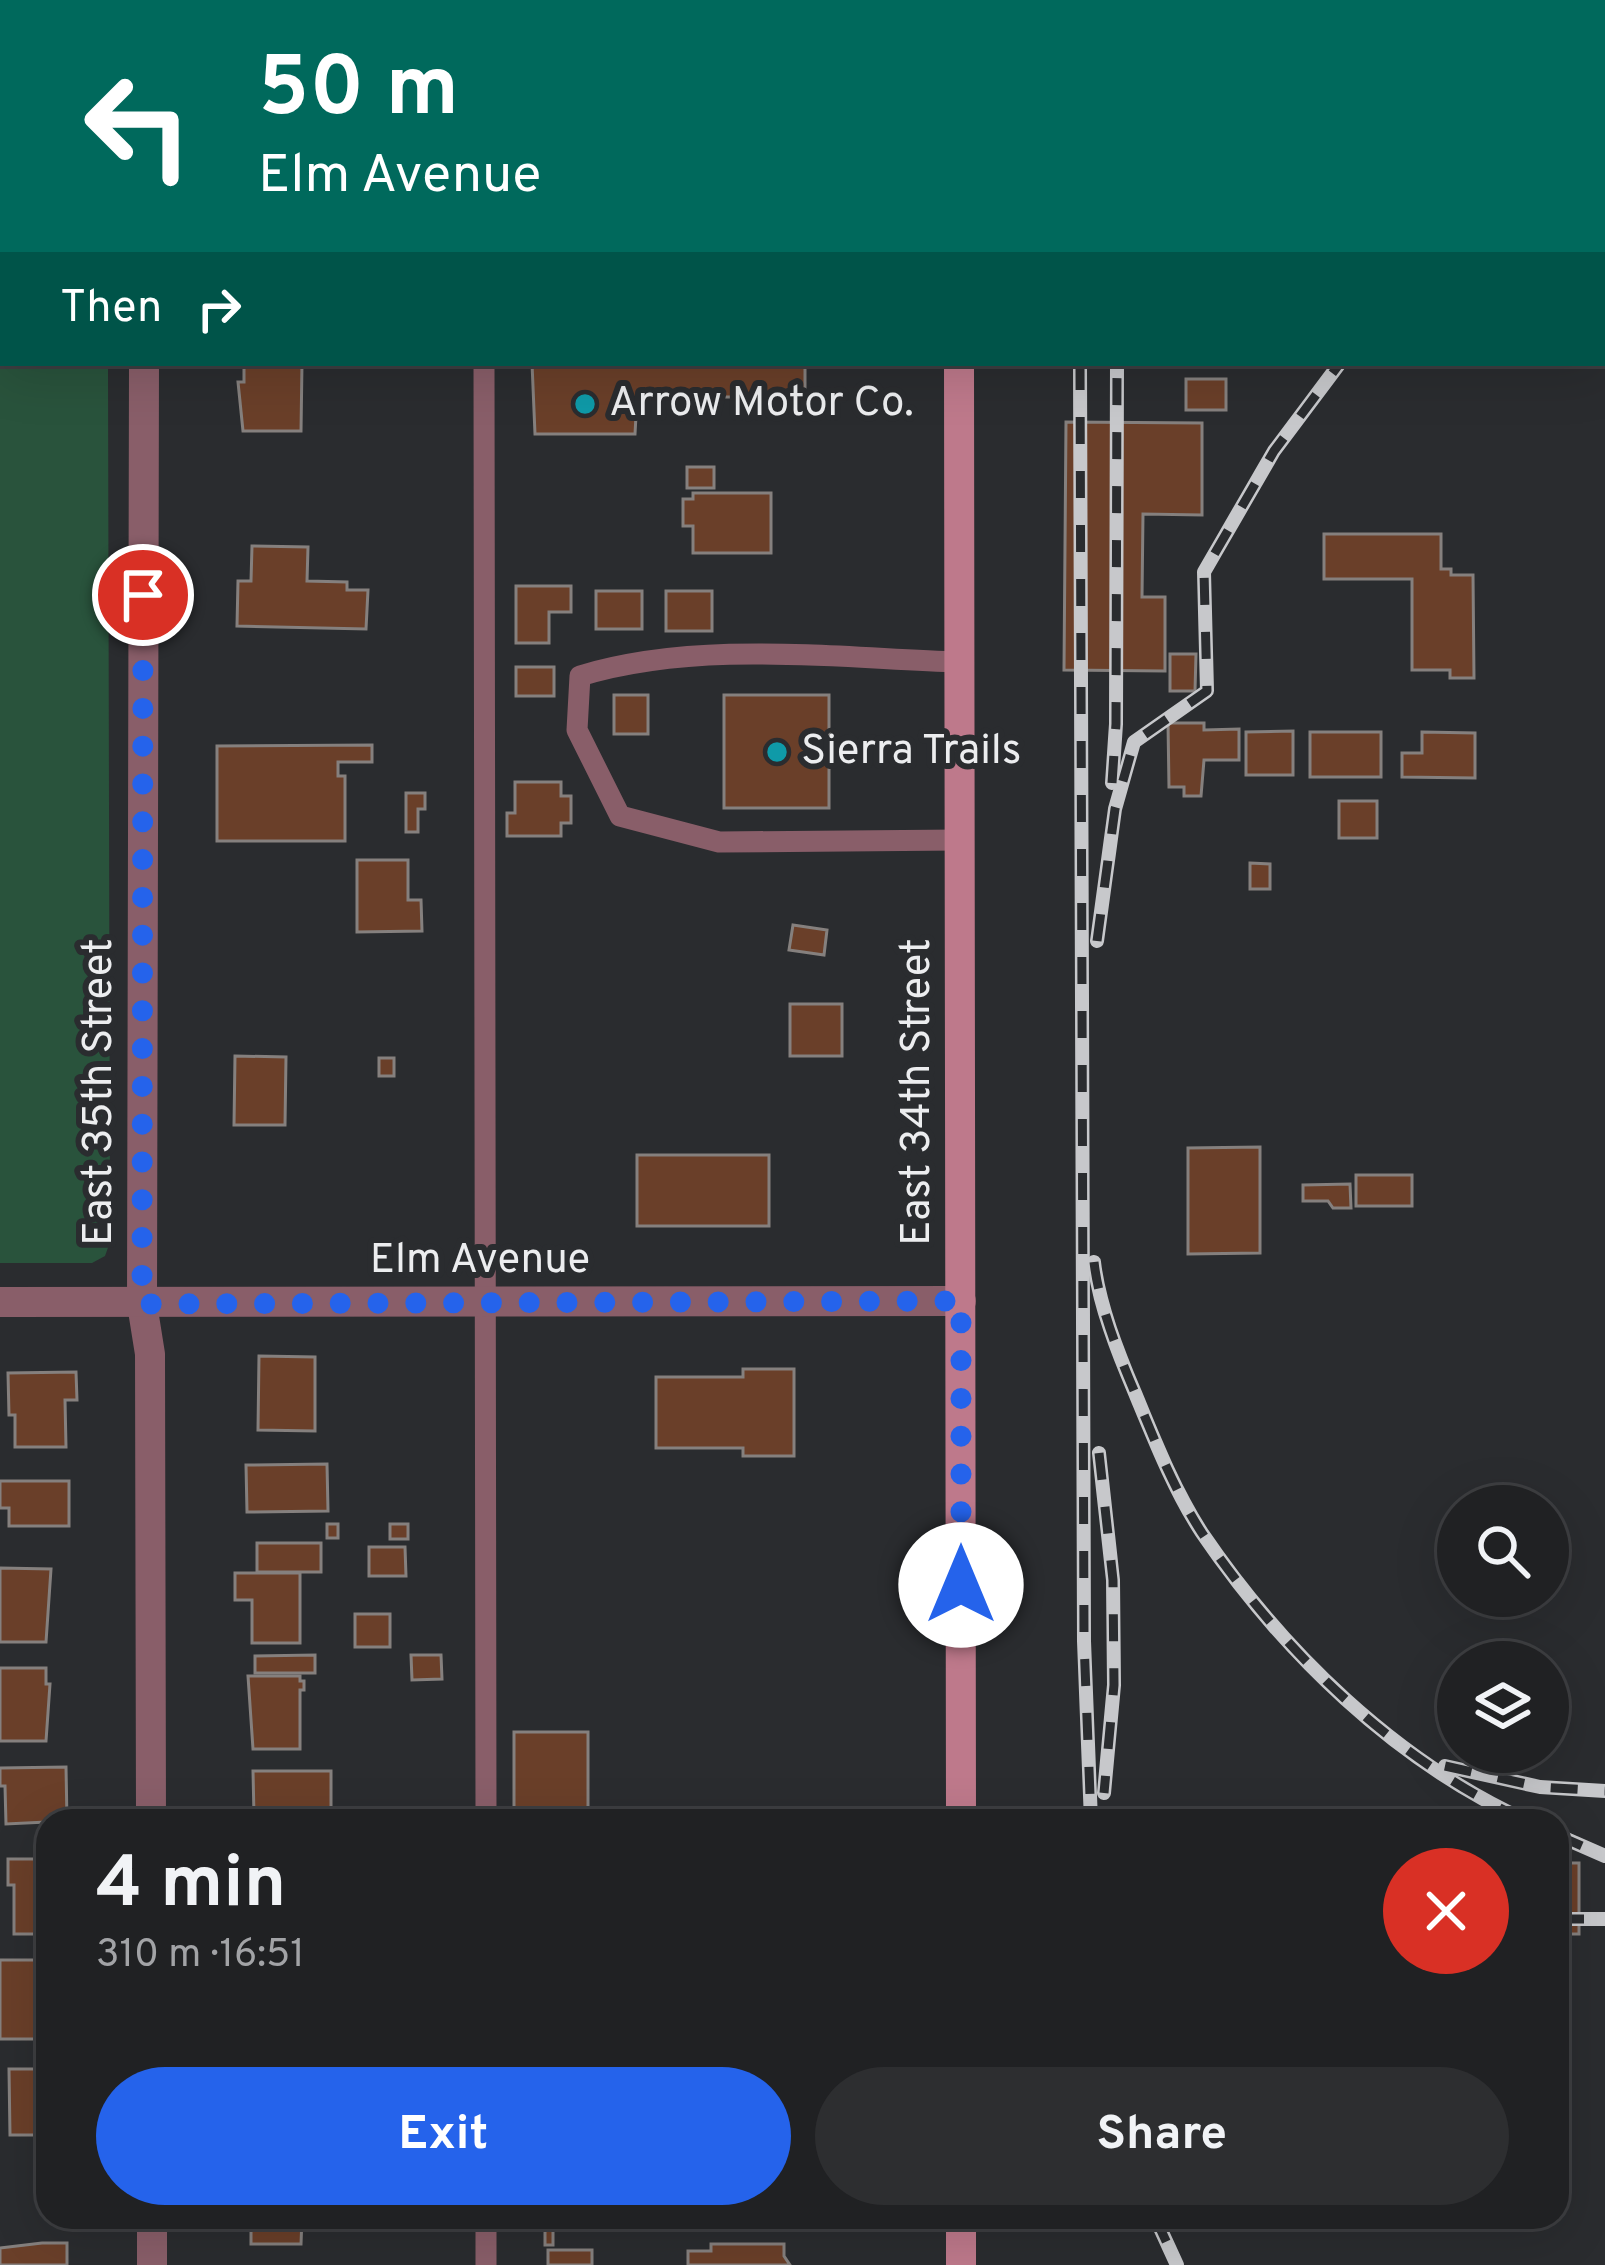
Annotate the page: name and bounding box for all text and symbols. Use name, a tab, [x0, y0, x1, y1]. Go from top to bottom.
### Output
text: 50 m	[258, 39, 459, 145]
icon: left	[60, 48, 216, 204]
text: Elm Avenue	[258, 143, 541, 212]
icon: right	[186, 276, 252, 342]
text: Then	[60, 281, 162, 338]
place label: Arrow Motor Co.	[609, 378, 914, 431]
marker: Arrow Motor Co.	[572, 391, 598, 417]
pin	[92, 544, 194, 646]
icon: arrive	[110, 562, 176, 628]
place label: Sierra Trails	[801, 726, 1022, 779]
marker: Sierra Trails	[764, 739, 790, 765]
street label: East 35th Street	[74, 938, 127, 1246]
street label: East 34th Street	[892, 938, 945, 1246]
street label: Elm Avenue	[370, 1235, 590, 1288]
map controls	[1437, 1485, 1569, 1773]
button: search	[1437, 1485, 1569, 1617]
position arrow	[898, 1522, 1024, 1648]
button: layers	[1437, 1641, 1569, 1773]
text: 4 min	[96, 1841, 286, 1933]
button: close	[1383, 1848, 1509, 1974]
text: 310 m · 16:51	[96, 1932, 305, 1981]
button: Exit	[96, 2067, 791, 2205]
button: Share	[815, 2067, 1509, 2205]

